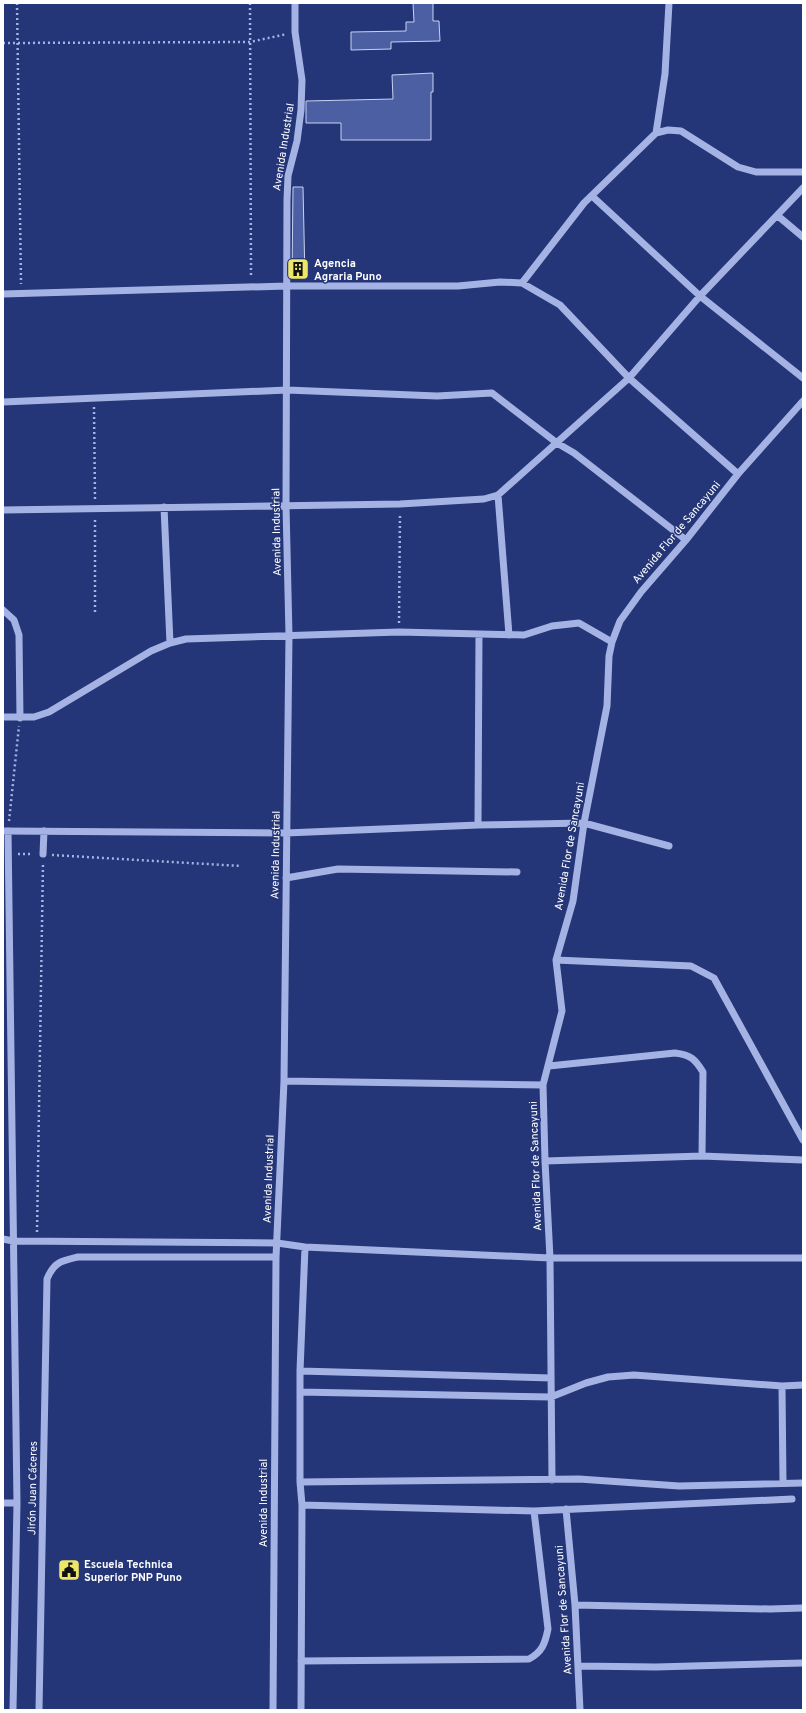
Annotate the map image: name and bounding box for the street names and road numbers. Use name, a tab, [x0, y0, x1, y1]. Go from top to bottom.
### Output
street label: Avenida Industrial	[270, 102, 298, 192]
street label: Avenida Flor de Sancayuni	[630, 478, 724, 587]
street label: Avenida Industrial	[269, 488, 285, 576]
street label: Avenida Flor de Sancayuni	[552, 781, 588, 911]
street label: Avenida Industrial	[268, 811, 284, 899]
street label: Avenida Flor de Sancayuni	[527, 1101, 545, 1231]
street label: Avenida Industrial	[260, 1135, 278, 1223]
street label: Jirón Juan Cáceres	[25, 1441, 41, 1535]
street label: Avenida Industrial	[257, 1459, 271, 1547]
street label: Avenida Flor de Sancayuni	[552, 1545, 576, 1675]

